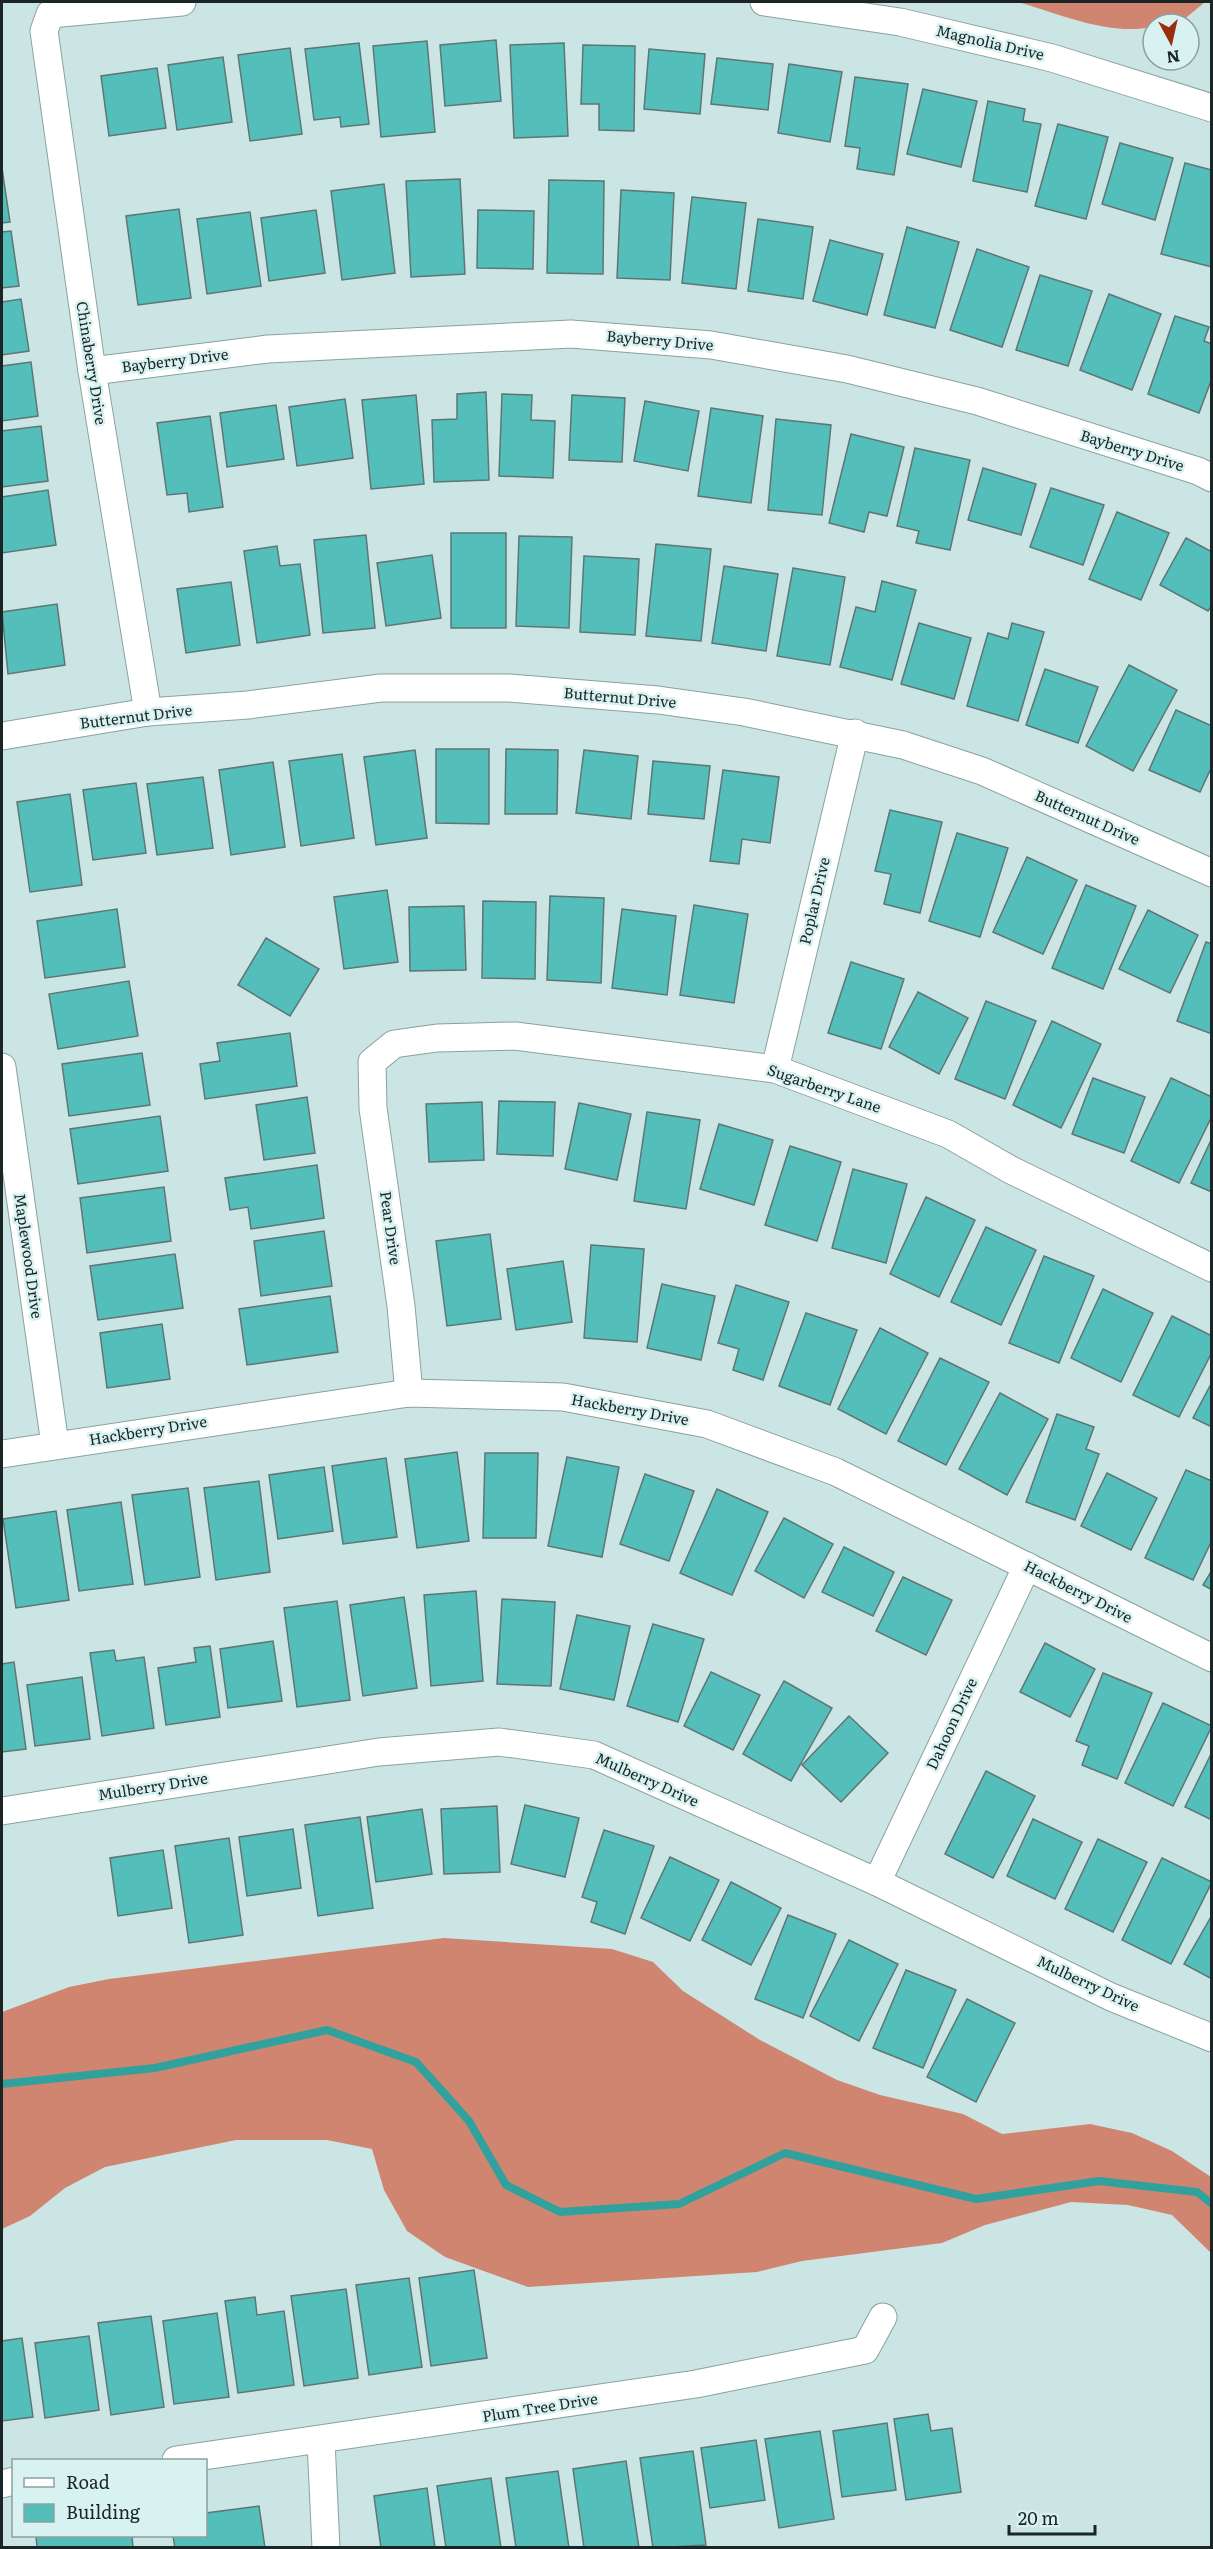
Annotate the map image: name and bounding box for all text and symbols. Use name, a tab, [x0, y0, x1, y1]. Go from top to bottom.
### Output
north arrow	[1141, 12, 1201, 72]
street label: Magnolia Drive	[934, 18, 1047, 65]
text: N	[1165, 45, 1182, 71]
street label: Chinaberry Drive	[71, 299, 114, 426]
street label: Bayberry Drive	[606, 323, 715, 356]
street label: Bayberry Drive	[120, 342, 230, 377]
street label: Bayberry Drive	[1078, 423, 1187, 476]
street label: Butternut Drive	[563, 680, 678, 713]
street label: Butternut Drive	[78, 697, 193, 734]
street label: Butternut Drive	[1031, 783, 1144, 850]
street label: Poplar Drive	[792, 854, 835, 947]
street label: Sugarberry Lane	[765, 1057, 885, 1118]
street label: Pear Drive	[375, 1189, 408, 1266]
street label: Maplewood Drive	[9, 1192, 50, 1320]
street label: Hackberry Drive	[570, 1387, 691, 1430]
street label: Hackberry Drive	[87, 1409, 209, 1450]
street label: Hackberry Drive	[1020, 1553, 1137, 1628]
street label: Dahoon Drive	[919, 1673, 982, 1773]
street label: Mulberry Drive	[592, 1746, 703, 1812]
street label: Mulberry Drive	[96, 1765, 209, 1806]
street label: Mulberry Drive	[1034, 1949, 1144, 2017]
street label: Plum Tree Drive	[480, 2386, 599, 2427]
legend	[12, 2459, 207, 2537]
text: Road	[66, 2468, 110, 2495]
text: Building	[66, 2498, 141, 2525]
scale bar	[1009, 2498, 1094, 2536]
text: 20 m	[1018, 2504, 1059, 2531]

